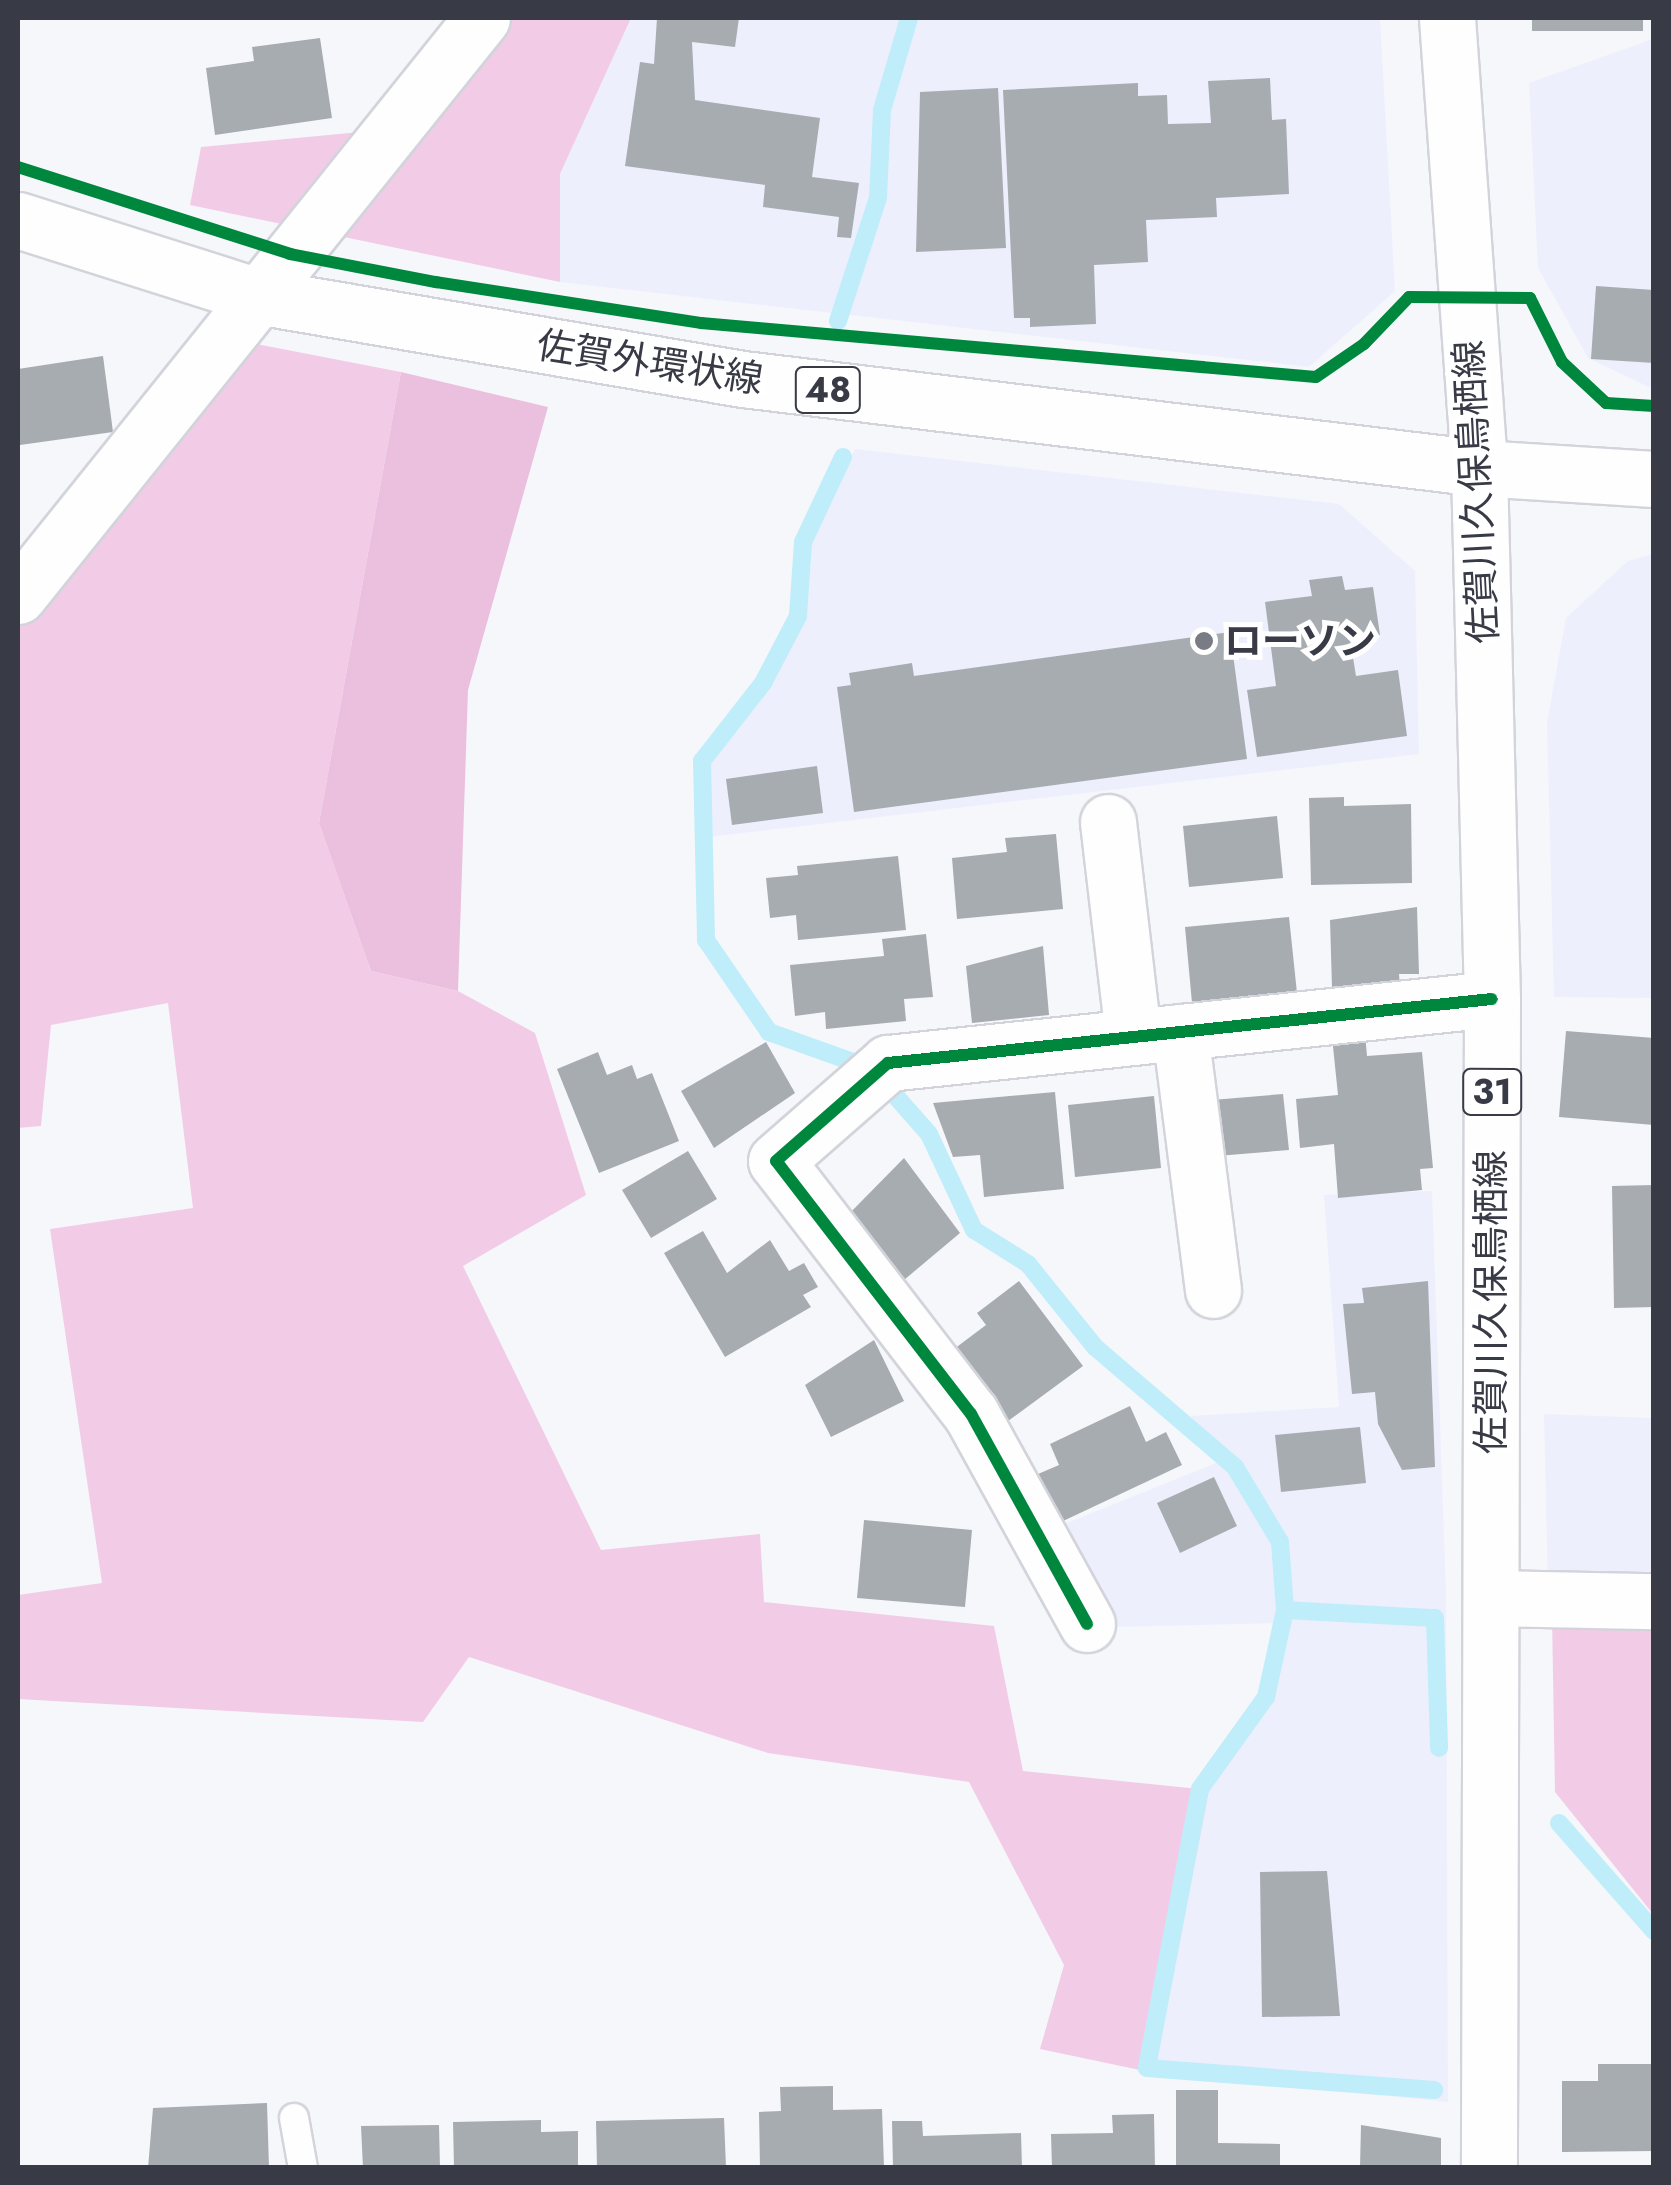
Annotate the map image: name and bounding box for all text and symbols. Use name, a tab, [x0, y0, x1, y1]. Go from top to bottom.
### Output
street label: 佐賀外環状線	[534, 322, 766, 402]
street label: 佐賀川久保鳥栖線	[1445, 339, 1507, 645]
road number: 48	[793, 360, 863, 420]
place label: ローソン	[1224, 618, 1376, 664]
marker: ローソン	[1193, 630, 1215, 652]
road number: 31	[1462, 1062, 1522, 1122]
street label: 佐賀川久保鳥栖線	[1468, 1150, 1514, 1454]

